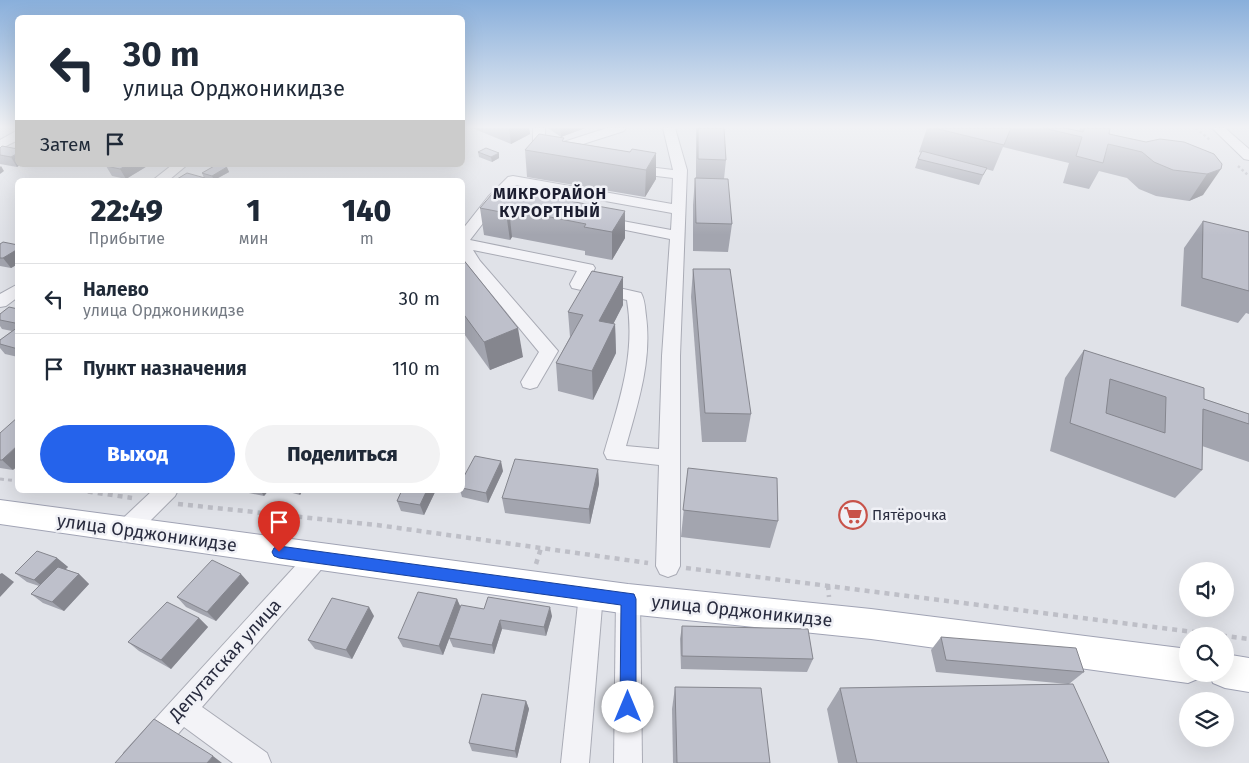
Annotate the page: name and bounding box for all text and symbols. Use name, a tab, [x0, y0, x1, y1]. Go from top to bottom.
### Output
text: 30 m	[123, 33, 200, 75]
icon: left	[40, 35, 105, 100]
text: улица Орджоникидзе	[123, 75, 345, 102]
icon: arrive	[101, 130, 129, 158]
text: Затем	[40, 133, 91, 156]
district label: МИКРОРАЙОН КУРОРТНЫЙ	[493, 184, 607, 221]
text: 22:49	[91, 193, 163, 229]
text: 1	[246, 193, 261, 229]
text: 140	[342, 193, 391, 229]
text: Прибытие	[89, 229, 165, 248]
text: мин	[239, 229, 269, 248]
text: m	[360, 229, 374, 248]
text: Налево	[83, 278, 149, 301]
icon: left	[40, 285, 68, 313]
text: 30 m	[399, 287, 440, 310]
text: улица Орджоникидзе	[83, 301, 244, 320]
icon: arrive	[40, 355, 68, 383]
text: Пункт назначения	[83, 357, 247, 380]
text: 110 m	[392, 357, 440, 380]
button: Выход	[40, 425, 235, 483]
button: Поделиться	[245, 425, 440, 483]
supermarket icon: Пятёрочка	[838, 500, 868, 530]
pin	[258, 501, 300, 552]
place label: Пятёрочка	[872, 506, 947, 524]
icon: arrive	[265, 508, 293, 536]
street label: улица Орджоникидзе	[56, 509, 238, 557]
map controls	[1179, 562, 1234, 747]
button: sound	[1179, 562, 1234, 617]
street label: улица Орджоникидзе	[651, 591, 833, 631]
street label: Депутатская улица	[164, 594, 286, 726]
button: search	[1179, 627, 1234, 682]
position arrow	[601, 680, 653, 732]
button: layers	[1179, 692, 1234, 747]

